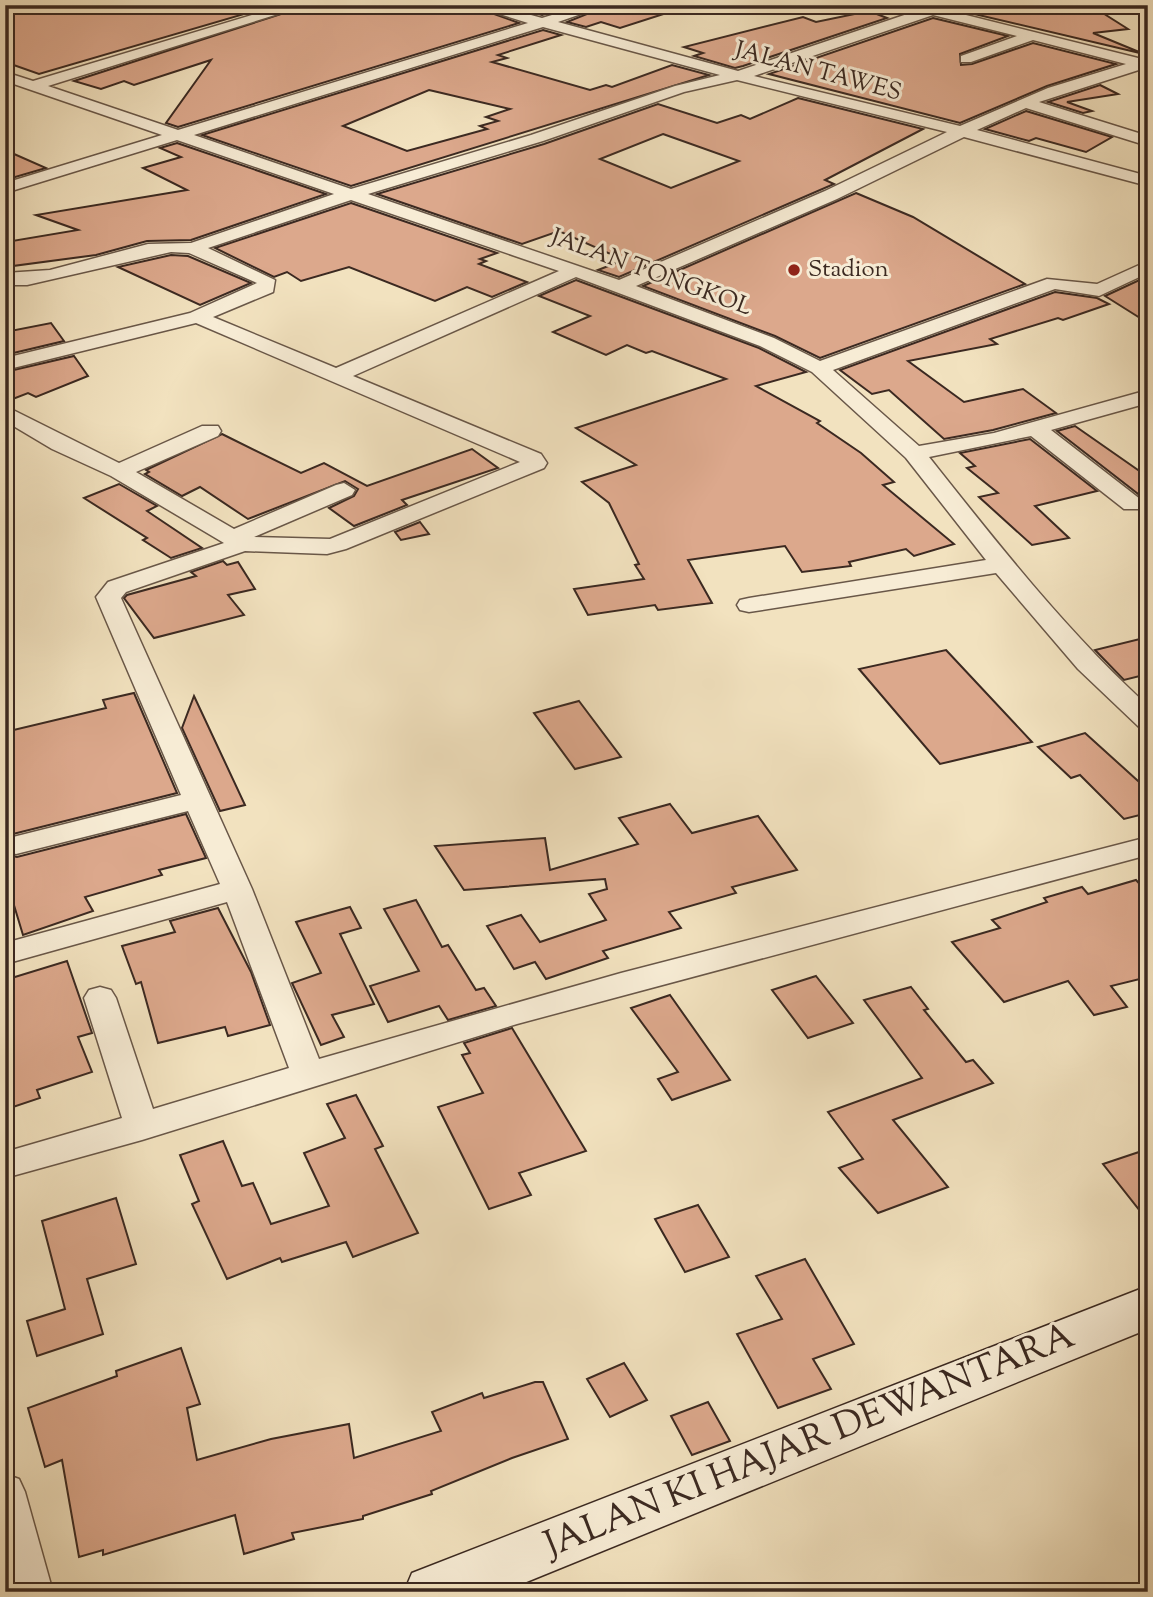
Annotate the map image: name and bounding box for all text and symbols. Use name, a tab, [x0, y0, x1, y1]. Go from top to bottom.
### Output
street label: JALAN TAWES	[729, 33, 905, 111]
street label: JALAN TONGKOL	[544, 220, 756, 325]
place label: Stadion	[808, 253, 889, 287]
marker: Stadion	[786, 262, 802, 278]
street label: JALAN KI HAJAR DEWANTARA	[535, 1311, 1083, 1574]

